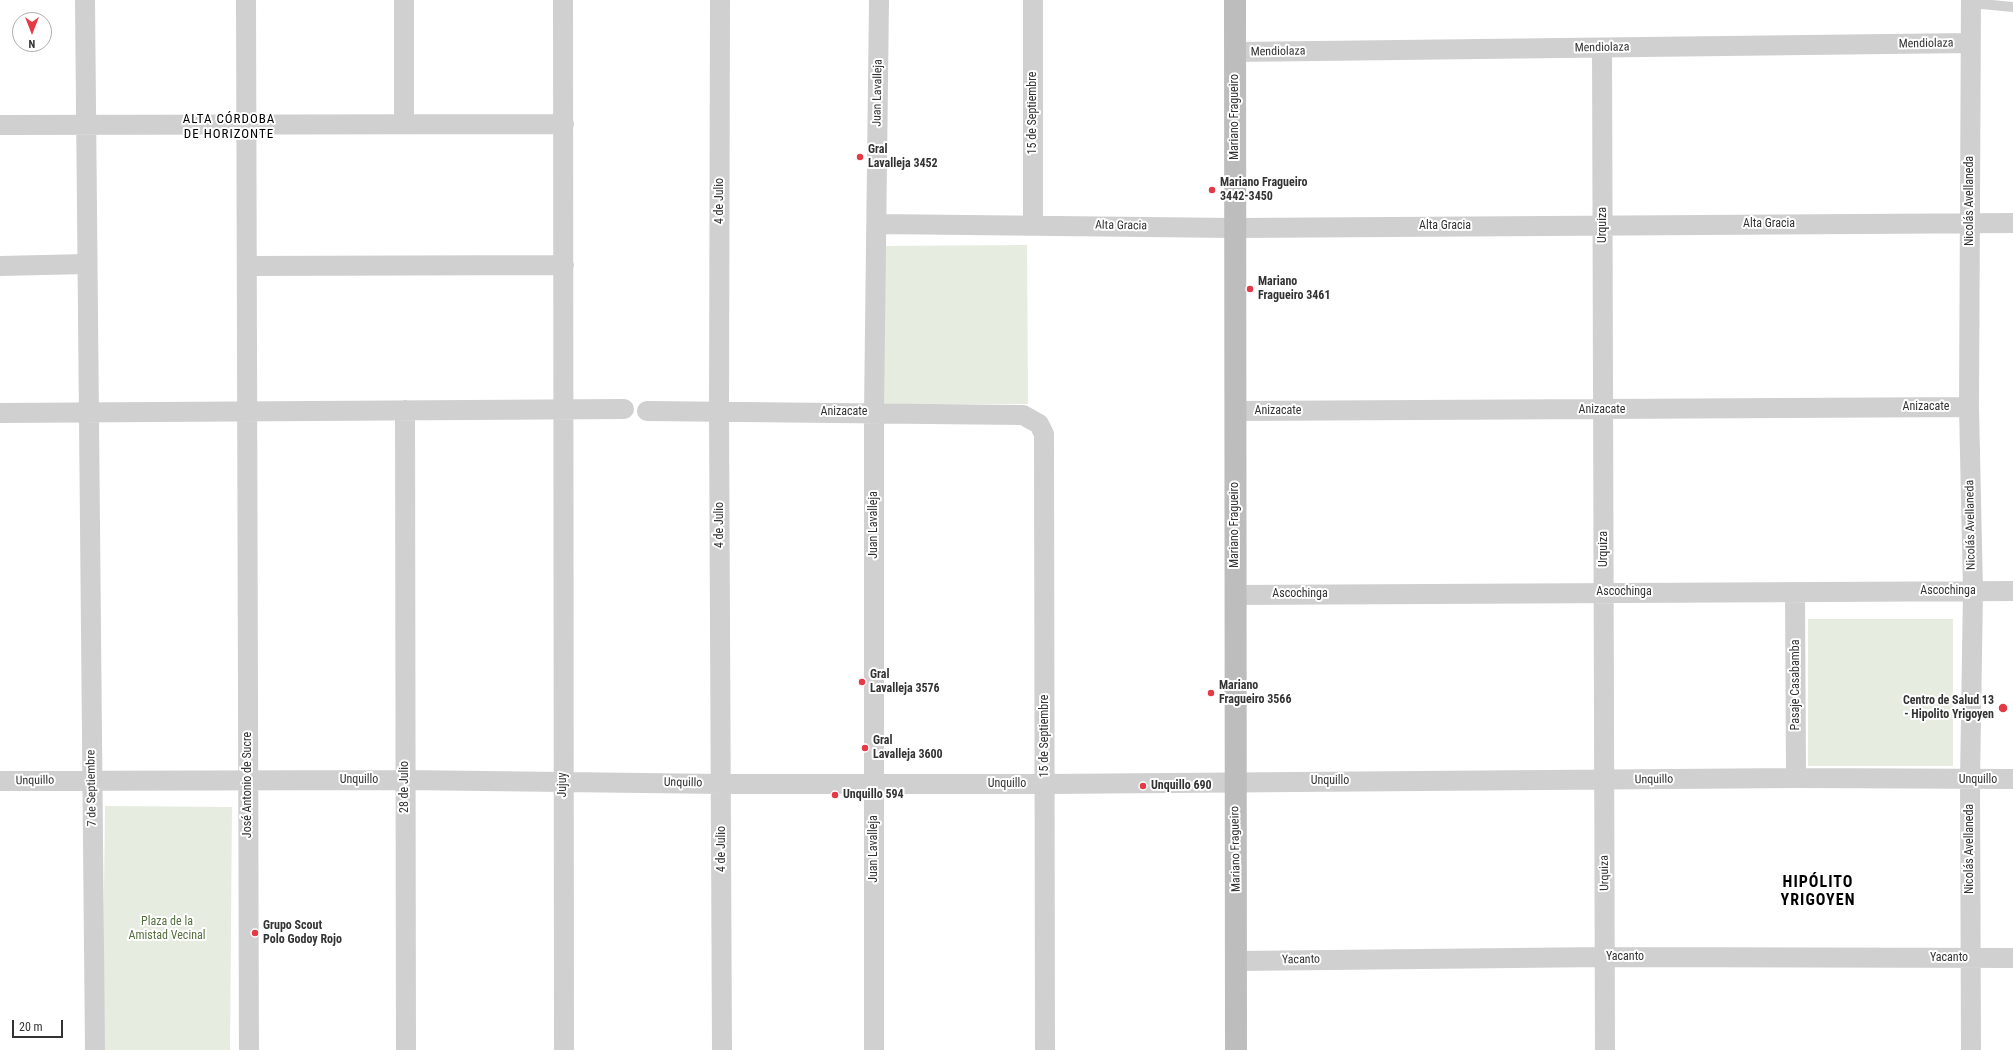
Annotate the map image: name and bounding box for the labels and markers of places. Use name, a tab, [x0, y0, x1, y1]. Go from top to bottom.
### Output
place label: Gral Lavalleja 3452	[868, 143, 938, 171]
marker: Gral Lavalleja 3452	[855, 152, 865, 162]
place label: Mariano Fragueiro 3442-3450	[1220, 176, 1307, 204]
marker: Mariano Fragueiro 3442-3450	[1207, 185, 1217, 195]
place label: Mariano Fragueiro 3461	[1258, 275, 1330, 303]
marker: Mariano Fragueiro 3461	[1245, 284, 1255, 294]
place label: Gral Lavalleja 3576	[870, 668, 940, 696]
marker: Gral Lavalleja 3576	[857, 677, 867, 687]
place label: Mariano Fragueiro 3566	[1219, 679, 1291, 707]
marker: Mariano Fragueiro 3566	[1206, 688, 1216, 698]
place label: Centro de Salud 13 - Hipolito Yrigoyen	[1903, 694, 1994, 722]
marker: Centro de Salud 13 - Hipolito Yrigoyen	[1997, 702, 2009, 714]
place label: Gral Lavalleja 3600	[873, 734, 943, 762]
marker: Gral Lavalleja 3600	[860, 743, 870, 753]
place label: Unquillo 690	[1151, 779, 1212, 793]
marker: Unquillo 690	[1138, 781, 1148, 791]
place label: Unquillo 594	[843, 788, 904, 802]
marker: Unquillo 594	[830, 790, 840, 800]
place label: Grupo Scout Polo Godoy Rojo	[263, 919, 342, 947]
marker: Grupo Scout Polo Godoy Rojo	[250, 928, 260, 938]

